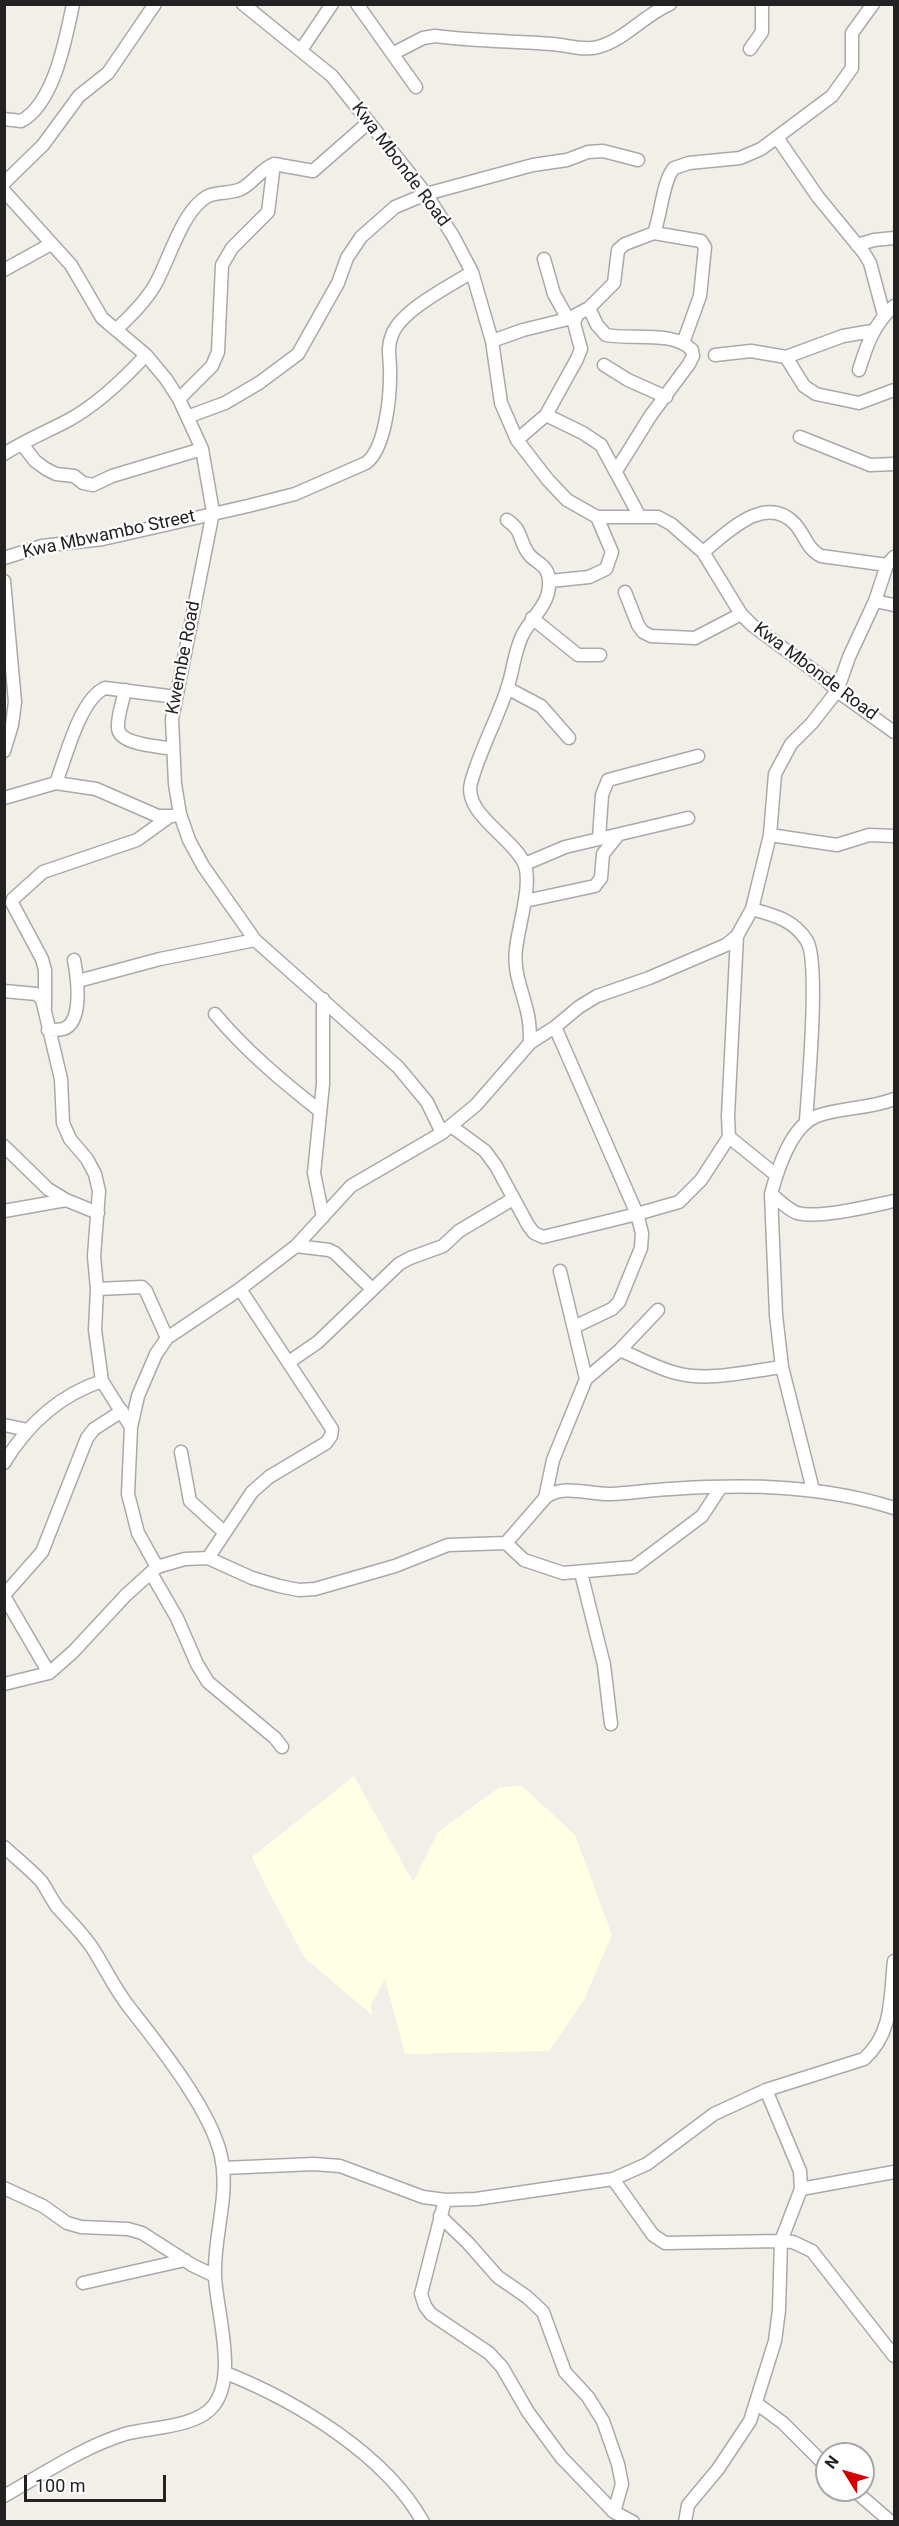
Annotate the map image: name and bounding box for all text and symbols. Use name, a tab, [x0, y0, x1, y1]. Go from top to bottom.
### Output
street label: Kwa Mbonde Road	[346, 99, 454, 231]
street label: Kwa Mbwambo Street	[21, 506, 197, 564]
street label: Kwembe Road	[162, 599, 206, 717]
street label: Kwa Mbonde Road	[749, 618, 881, 726]
north arrow	[815, 2442, 875, 2502]
text: N	[821, 2452, 843, 2472]
scale bar	[27, 2463, 170, 2501]
text: 100 m	[35, 2475, 86, 2496]

